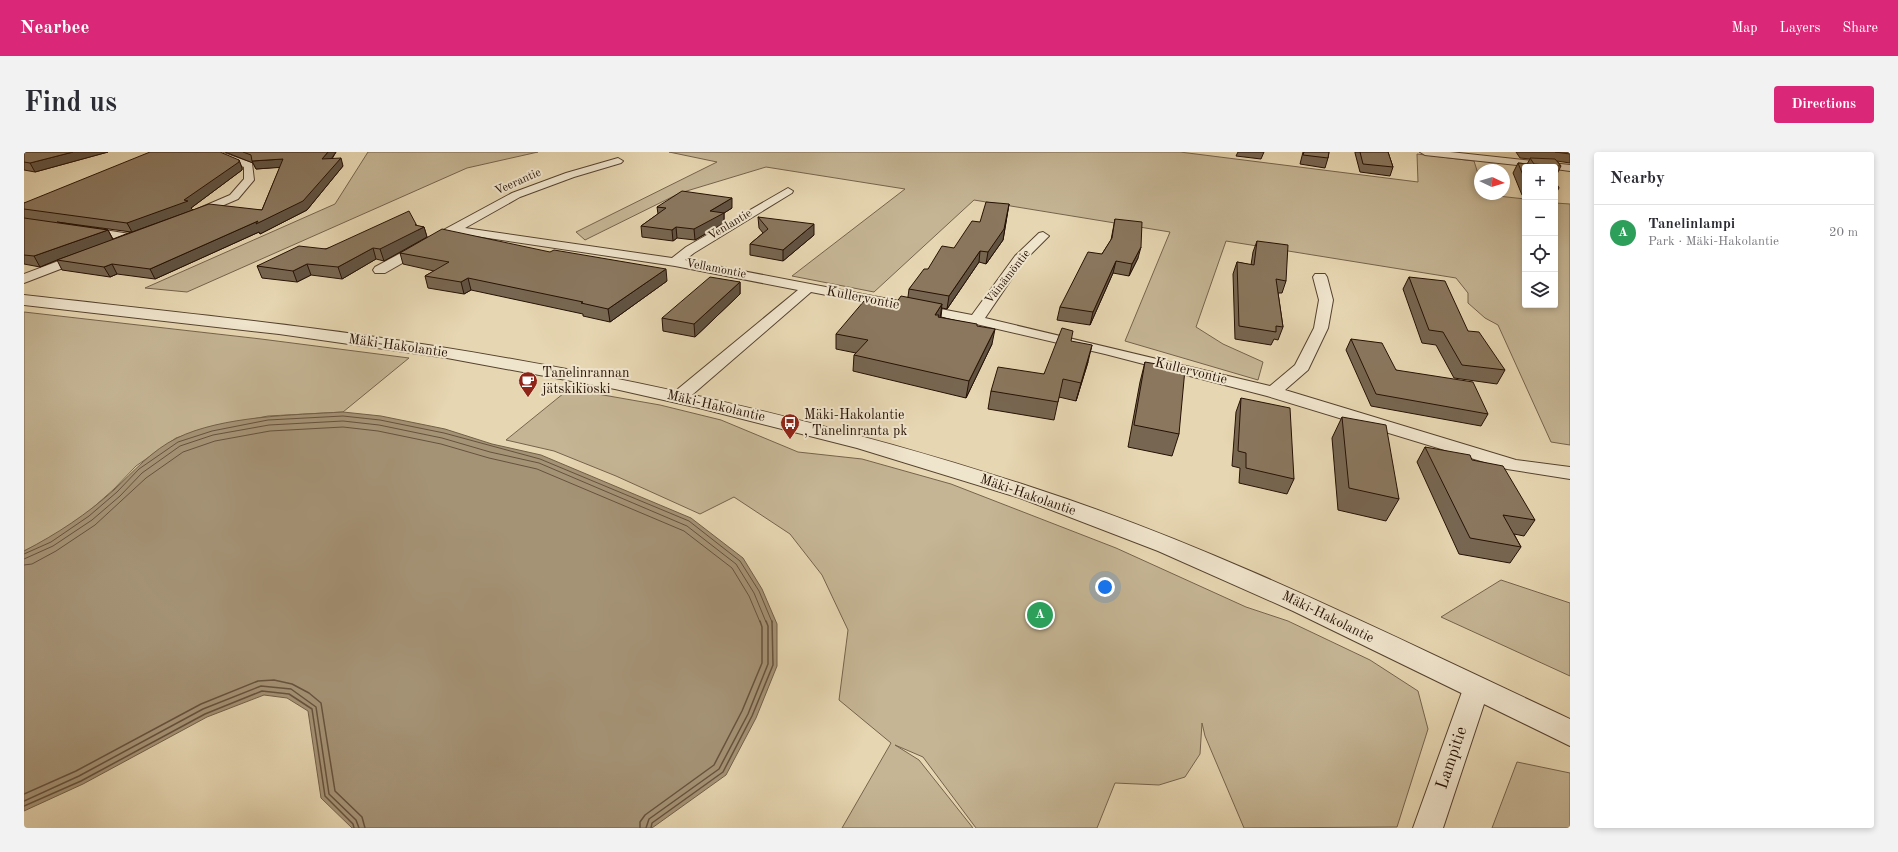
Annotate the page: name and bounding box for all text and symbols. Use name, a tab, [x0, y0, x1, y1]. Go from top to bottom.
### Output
text: Nearbee	[20, 19, 89, 38]
text: Map	[1732, 21, 1758, 35]
text: Layers	[1780, 21, 1821, 35]
text: Share	[1843, 21, 1878, 35]
button: Directions	[1774, 86, 1874, 123]
text: Find us	[24, 90, 117, 118]
north arrow	[1474, 164, 1510, 200]
map controls	[1522, 164, 1558, 308]
button: +	[1522, 164, 1558, 200]
street label: Veerantie	[493, 166, 543, 198]
text: Nearby	[1610, 170, 1665, 187]
button: −	[1522, 200, 1558, 236]
street label: Venlantie	[706, 207, 754, 243]
text: Tanelinlampi	[1648, 217, 1735, 232]
text: A	[1618, 226, 1628, 239]
text: 20 m	[1829, 226, 1858, 239]
text: Park · Mäki-Hakolantie	[1648, 235, 1779, 248]
button: locate	[1522, 236, 1558, 272]
street label: Väinämöntie	[983, 247, 1033, 306]
street label: Vellamontie	[685, 257, 748, 281]
button: layers	[1522, 272, 1558, 308]
street label: Kullervontie	[825, 284, 901, 312]
street label: Mäki-Hakolantie	[347, 332, 449, 360]
street label: Kullervontie	[1153, 355, 1229, 387]
place label: Tanelinrannan jätskikioski	[541, 366, 630, 396]
cafe icon: Tanelinrannan jätskikioski	[517, 370, 539, 398]
street label: Mäki-Hakolantie	[665, 388, 767, 424]
place label: Mäki-Hakolantie , Tanelinranta pk	[804, 408, 908, 438]
bus stop icon: Mäki-Hakolantie , Tanelinranta pk	[779, 412, 801, 440]
street label: Mäki-Hakolantie	[978, 472, 1078, 518]
your location	[1095, 577, 1115, 597]
street label: Mäki-Hakolantie	[1280, 589, 1376, 645]
pin: A	[1027, 600, 1053, 630]
street label: Lampitie	[1433, 724, 1471, 792]

